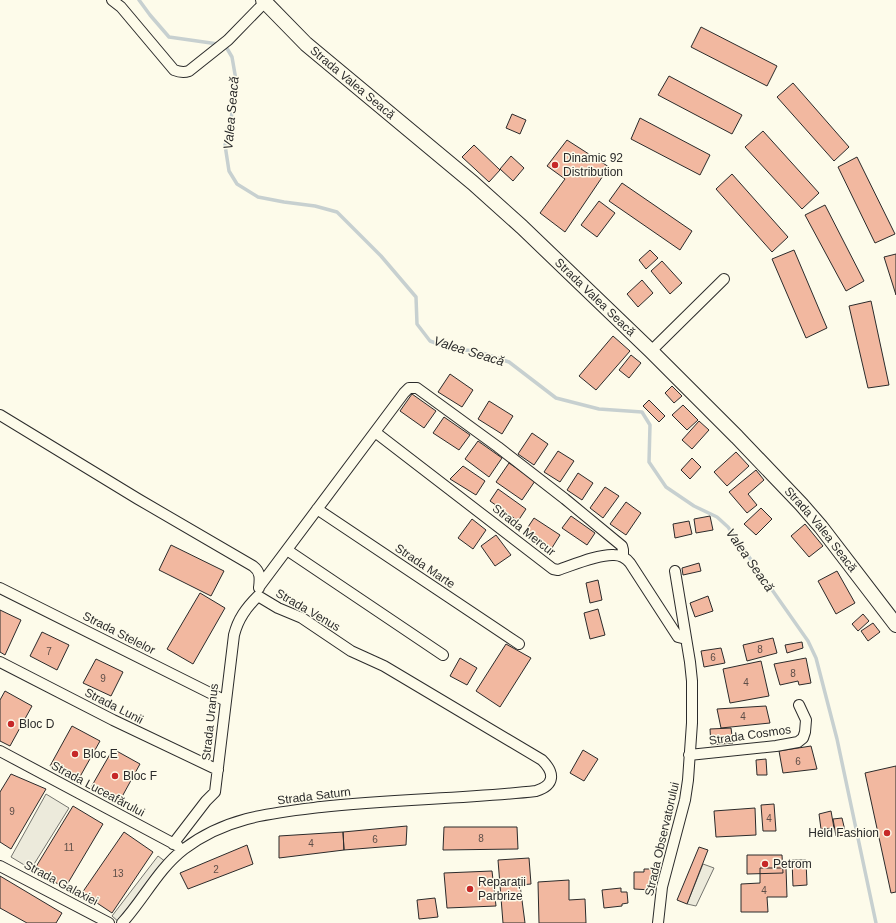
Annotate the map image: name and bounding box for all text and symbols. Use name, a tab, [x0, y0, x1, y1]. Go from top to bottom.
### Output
street label: Strada Valea Seacă	[307, 43, 398, 122]
water label: Valea Seacă	[220, 76, 242, 150]
place label: Dinamic 92 Distribution	[563, 151, 623, 179]
marker: Dinamic 92 Distribution	[550, 160, 560, 170]
street label: Strada Valea Seacă	[552, 255, 638, 339]
water label: Valea Seacă	[432, 333, 506, 369]
street label: Strada Valea Seacă	[782, 484, 860, 575]
street label: Strada Mercur	[490, 501, 558, 559]
water label: Valea Seacă	[723, 526, 777, 594]
street label: Strada Marte	[392, 541, 458, 591]
street label: Strada Venus	[273, 586, 343, 634]
street label: Strada Stelelor	[80, 609, 158, 657]
house number: 8	[757, 644, 763, 655]
house number: 7	[46, 646, 52, 657]
house number: 6	[710, 652, 716, 663]
house number: 8	[790, 668, 796, 679]
house number: 9	[100, 673, 106, 684]
house number: 4	[743, 677, 749, 688]
street label: Strada Uranus	[199, 683, 221, 761]
street label: Strada Lunii	[82, 685, 146, 727]
house number: 4	[740, 711, 746, 722]
place label: Bloc D	[19, 717, 55, 731]
marker: Bloc D	[6, 719, 16, 729]
street label: Strada Cosmos	[708, 722, 792, 748]
place label: Bloc E	[83, 747, 118, 761]
marker: Bloc E	[70, 749, 80, 759]
house number: 6	[795, 756, 801, 767]
street label: Strada Luceafărului	[49, 758, 147, 820]
place label: Bloc F	[123, 769, 157, 783]
marker: Bloc F	[110, 771, 120, 781]
street label: Strada Observatorului	[642, 781, 682, 897]
street label: Strada Saturn	[276, 785, 352, 807]
house number: 9	[9, 806, 15, 817]
house number: 4	[766, 813, 772, 824]
place label: Held Fashion	[808, 826, 879, 840]
marker: Held Fashion	[882, 828, 892, 838]
house number: 8	[478, 833, 484, 844]
house number: 6	[372, 834, 378, 845]
house number: 4	[308, 838, 314, 849]
house number: 11	[64, 842, 75, 853]
place label: Petrom	[773, 857, 812, 871]
street label: Strada Galaxiei	[21, 858, 101, 908]
marker: Petrom	[760, 859, 770, 869]
house number: 2	[213, 864, 219, 875]
house number: 13	[112, 868, 124, 879]
place label: Reparații Parbrize	[478, 875, 526, 903]
marker: Reparații Parbrize	[465, 884, 475, 894]
house number: 4	[761, 885, 767, 896]

